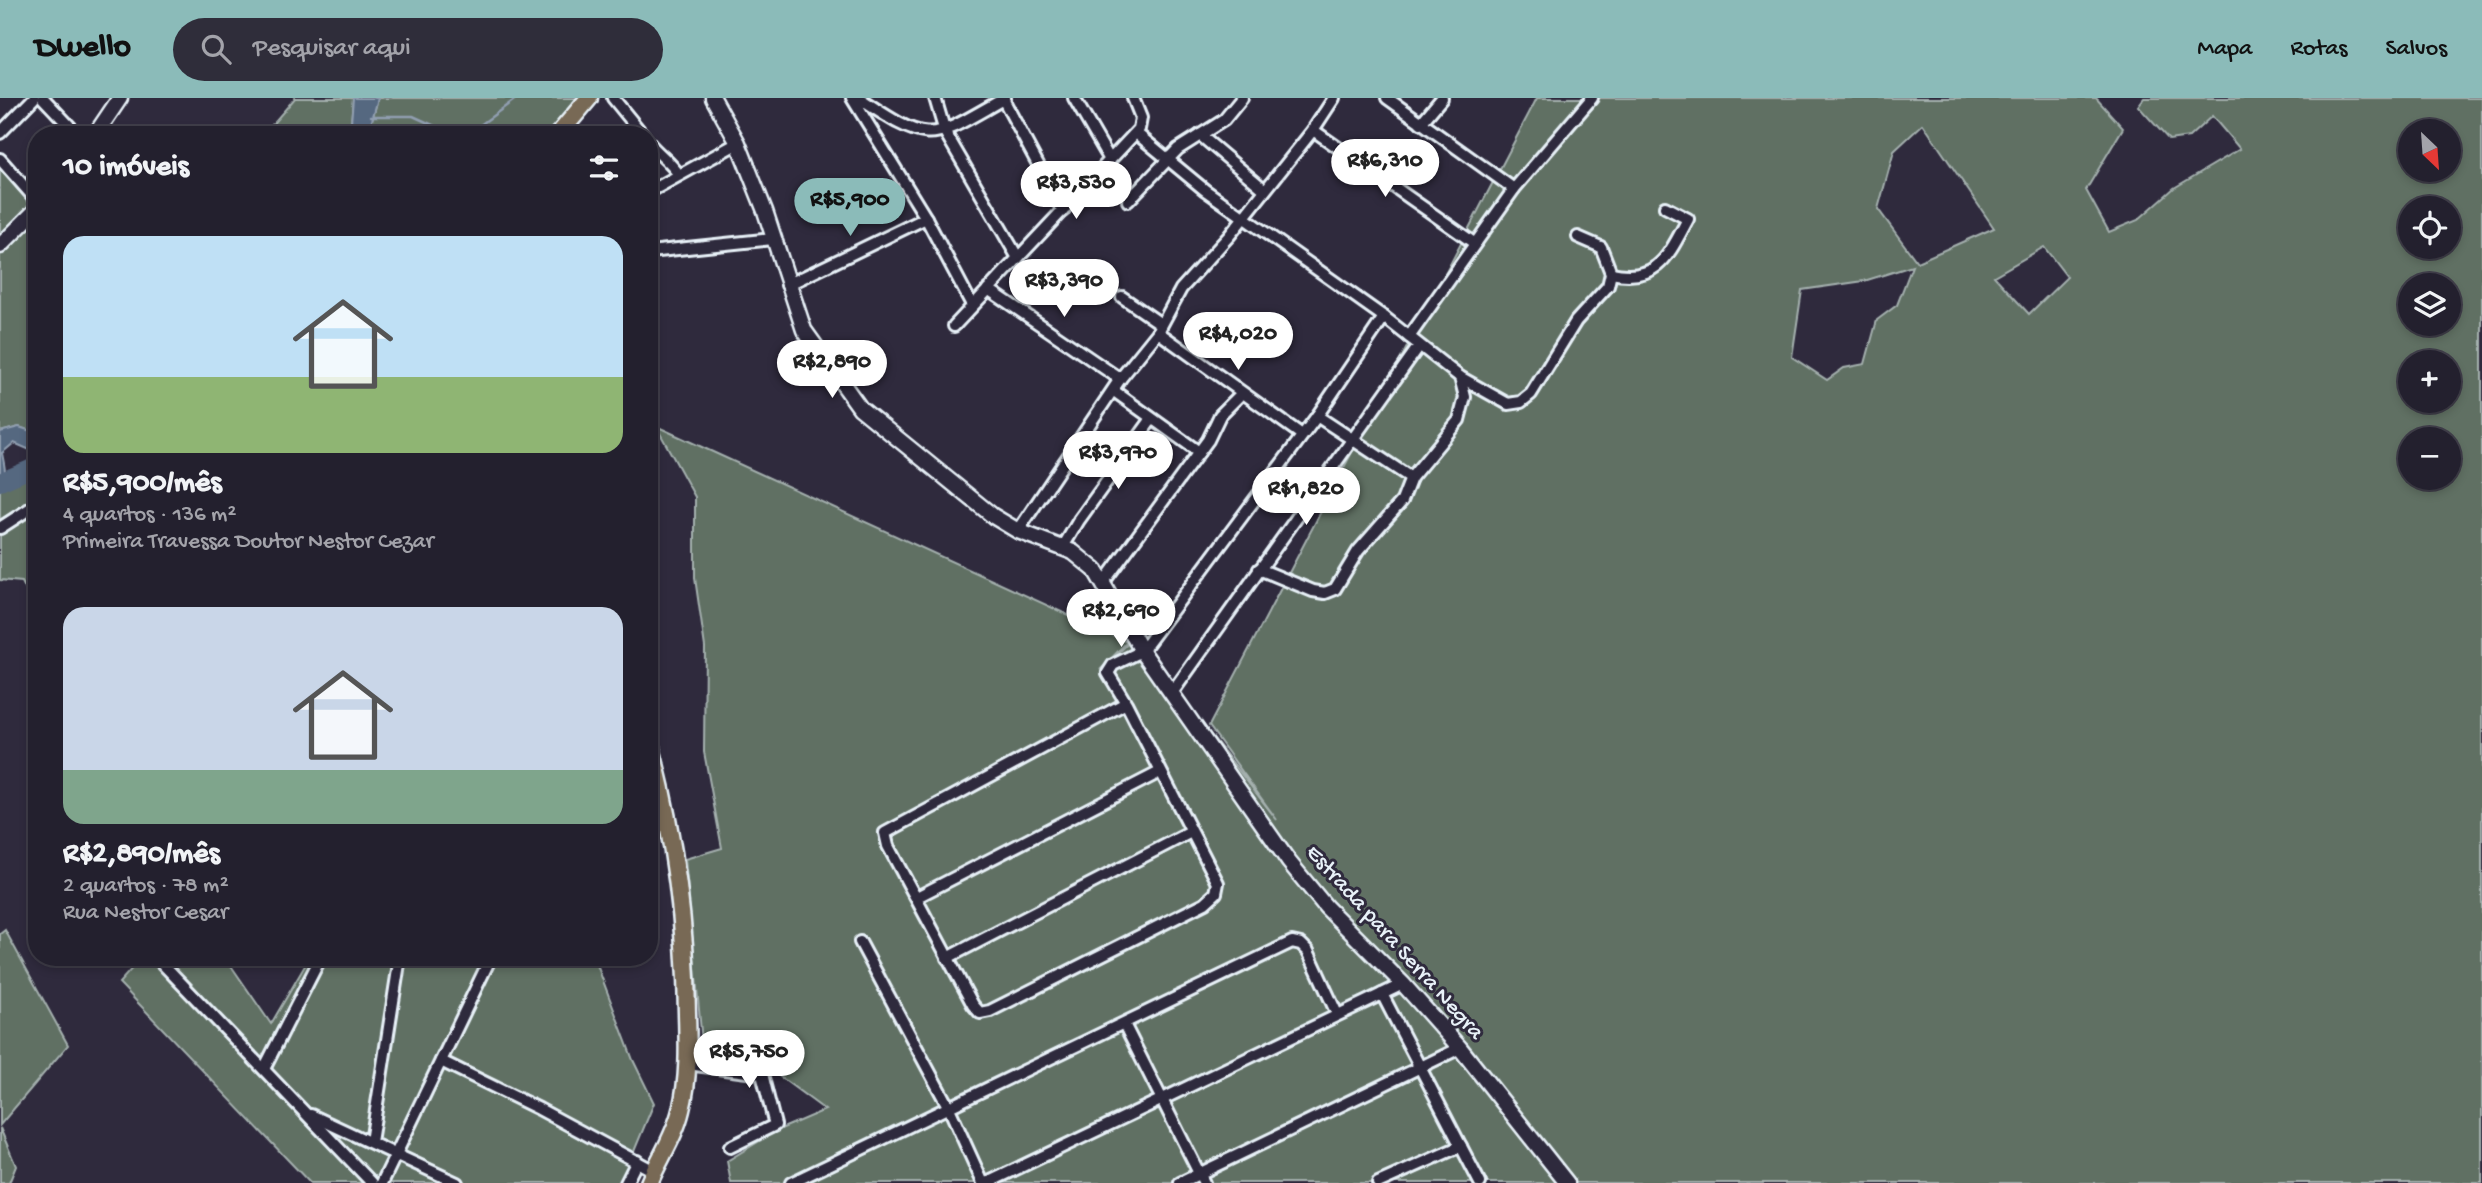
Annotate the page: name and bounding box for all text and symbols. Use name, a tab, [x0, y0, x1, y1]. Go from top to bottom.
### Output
search box	[173, 18, 663, 81]
text: Dwello	[35, 30, 131, 68]
icon: search	[197, 30, 235, 68]
text: Pesquisar aqui	[253, 34, 411, 65]
text: Mapa	[2197, 35, 2252, 64]
text: Rotas	[2290, 35, 2347, 64]
text: Salvos	[2385, 35, 2447, 64]
north arrow	[2398, 119, 2460, 182]
map controls	[2398, 119, 2461, 490]
pin: R$6,310	[1320, 140, 1450, 199]
text: R$6,310	[1347, 148, 1423, 175]
icon: filters	[585, 149, 623, 187]
text: 10 imóveis	[63, 151, 189, 186]
pin: R$3,530	[1011, 162, 1141, 221]
text: R$3,530	[1037, 170, 1115, 197]
pin: R$5,900	[785, 178, 915, 238]
text: R$5,900	[810, 187, 890, 214]
button: locate	[2398, 196, 2461, 259]
pin: R$3,390	[999, 260, 1129, 319]
text: R$3,390	[1025, 268, 1103, 295]
button: layers	[2398, 273, 2461, 336]
icon: home	[280, 281, 406, 407]
pin: R$4,020	[1173, 313, 1303, 372]
text: R$4,020	[1199, 321, 1277, 348]
pin: R$2,890	[767, 341, 897, 400]
text: R$2,890	[793, 349, 871, 376]
button: +	[2398, 350, 2461, 413]
button: −	[2398, 427, 2461, 490]
pin: R$3,970	[1053, 432, 1183, 491]
text: R$3,970	[1079, 440, 1157, 467]
text: R$5,900/mês	[63, 467, 222, 502]
pin: R$1,820	[1241, 468, 1371, 527]
text: R$1,820	[1268, 476, 1344, 503]
text: 4 quartos · 136 m²	[63, 502, 236, 529]
text: Primeira Travessa Doutor Nestor Cezar	[63, 529, 434, 556]
pin: R$2,690	[1056, 589, 1186, 649]
text: R$2,690	[1082, 598, 1160, 625]
icon: home	[280, 652, 406, 778]
text: R$2,890/mês	[63, 838, 220, 873]
street label: Estrada para Serra Negra	[1299, 840, 1490, 1047]
text: 2 quartos · 78 m²	[63, 873, 229, 900]
text: Rua Nestor Cesar	[63, 900, 228, 927]
pin: R$5,750	[684, 1030, 814, 1090]
text: R$5,750	[710, 1039, 788, 1066]

